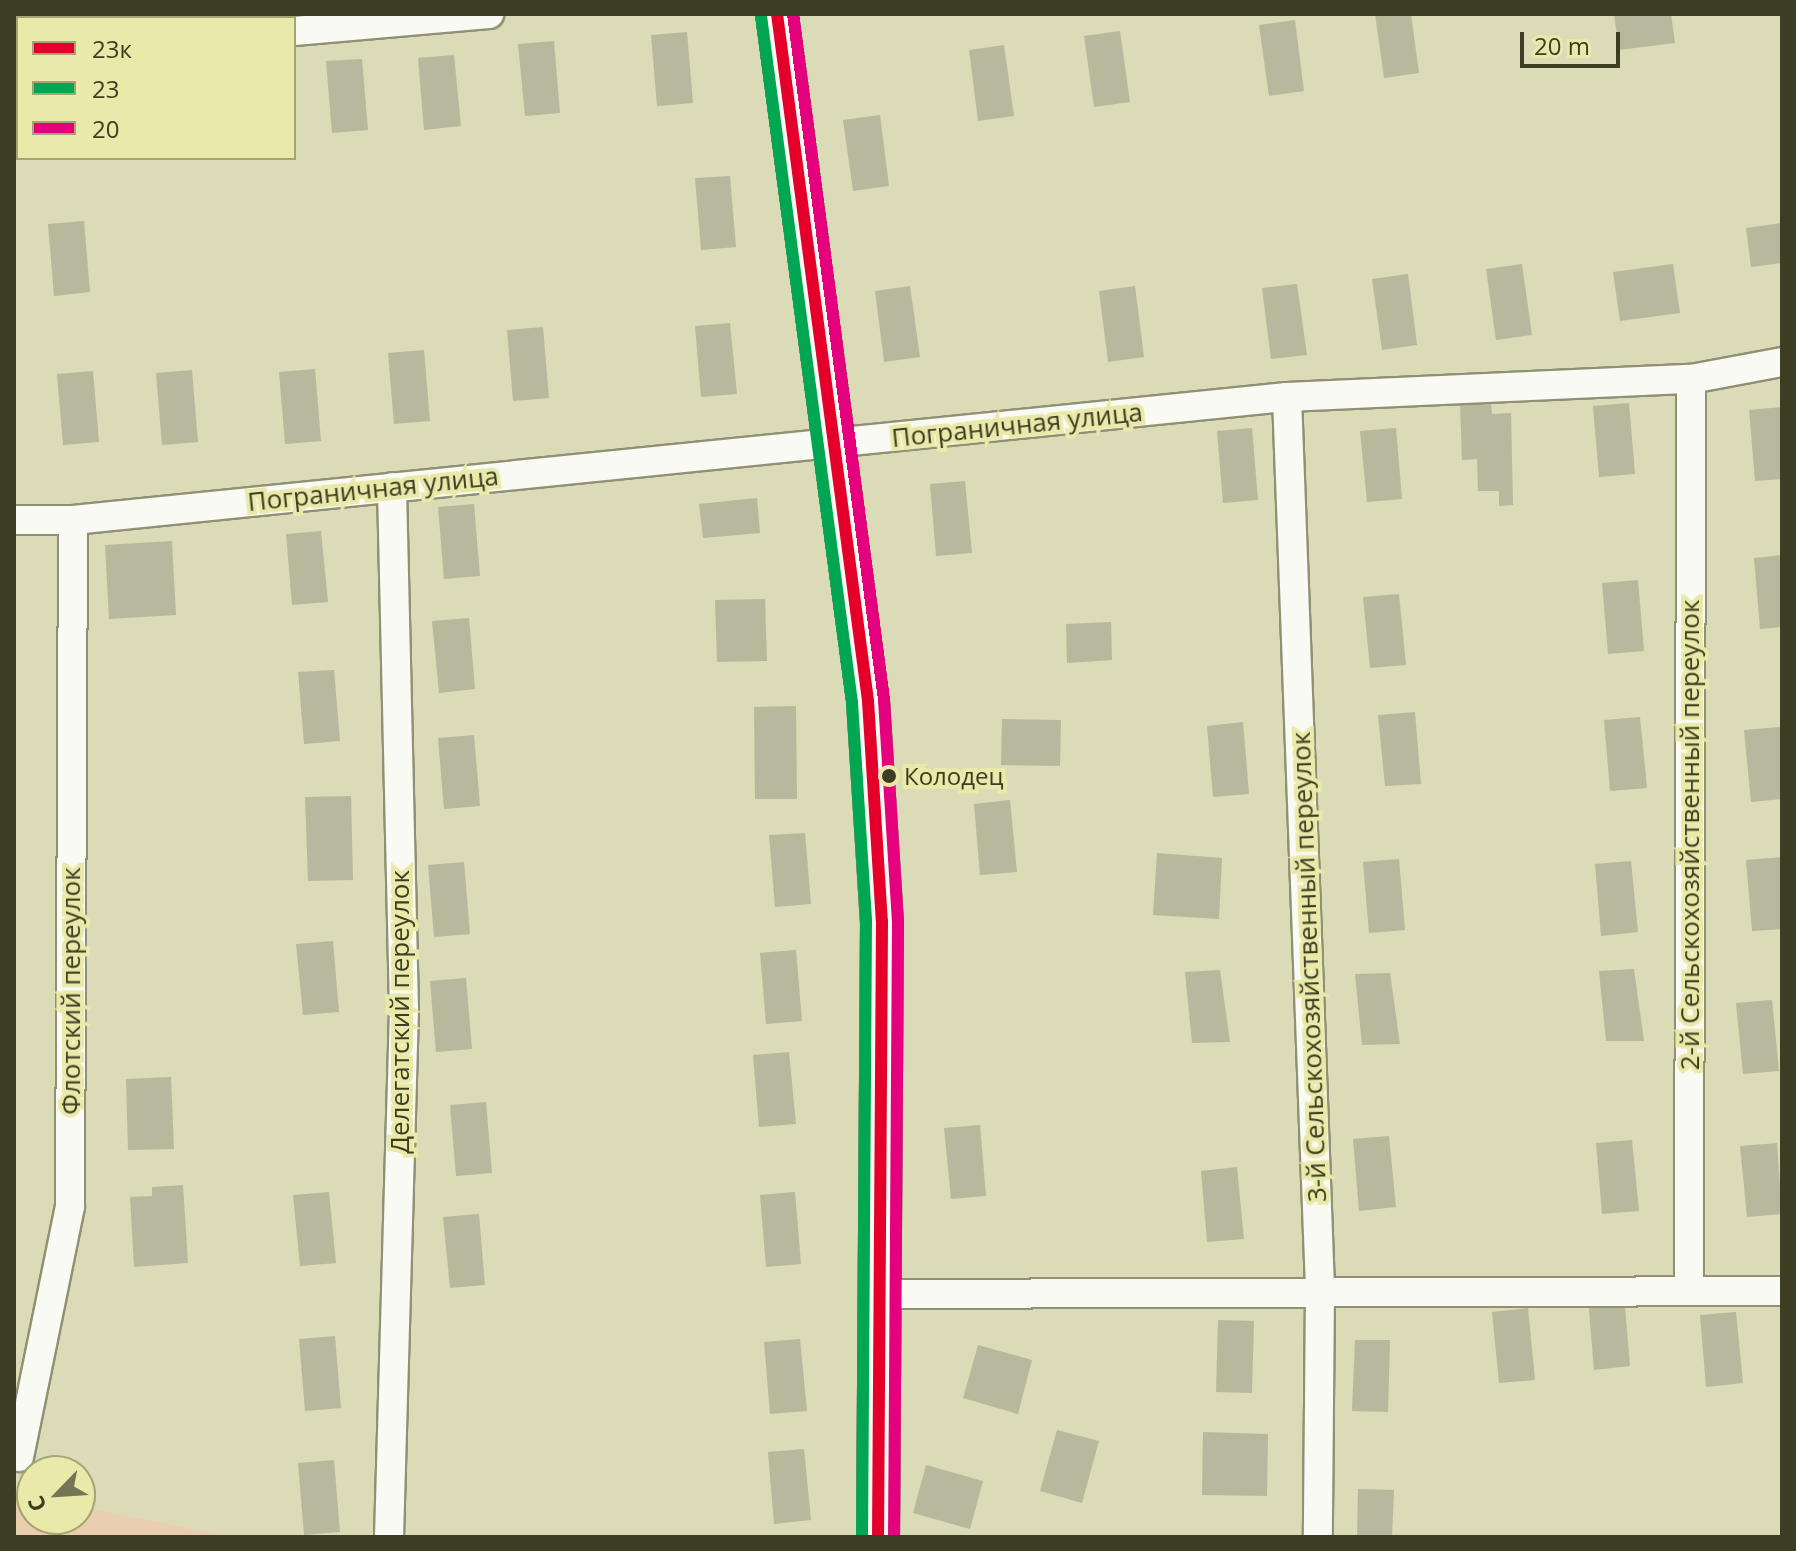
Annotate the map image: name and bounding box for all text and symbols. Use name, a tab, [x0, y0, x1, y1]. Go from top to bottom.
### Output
legend	[16, 16, 296, 160]
scale bar	[1524, 16, 1624, 66]
text: 20 m	[1534, 29, 1590, 62]
text: 23к	[92, 32, 132, 65]
text: 23	[92, 72, 119, 105]
text: 20	[92, 112, 119, 145]
street label: Пограничная улица	[890, 396, 1144, 454]
street label: Пограничная улица	[246, 460, 500, 518]
street label: 2-й Сельскохозяйственный переулок	[1674, 600, 1706, 1070]
street label: 3-й Сельскохозяйственный переулок	[1285, 731, 1333, 1203]
place label: Колодец	[904, 762, 1004, 790]
marker: Колодец	[881, 768, 897, 784]
street label: Флотский переулок	[55, 867, 87, 1115]
street label: Делегатский переулок	[384, 870, 416, 1154]
north arrow	[16, 1455, 96, 1535]
text: С	[20, 1492, 53, 1517]

